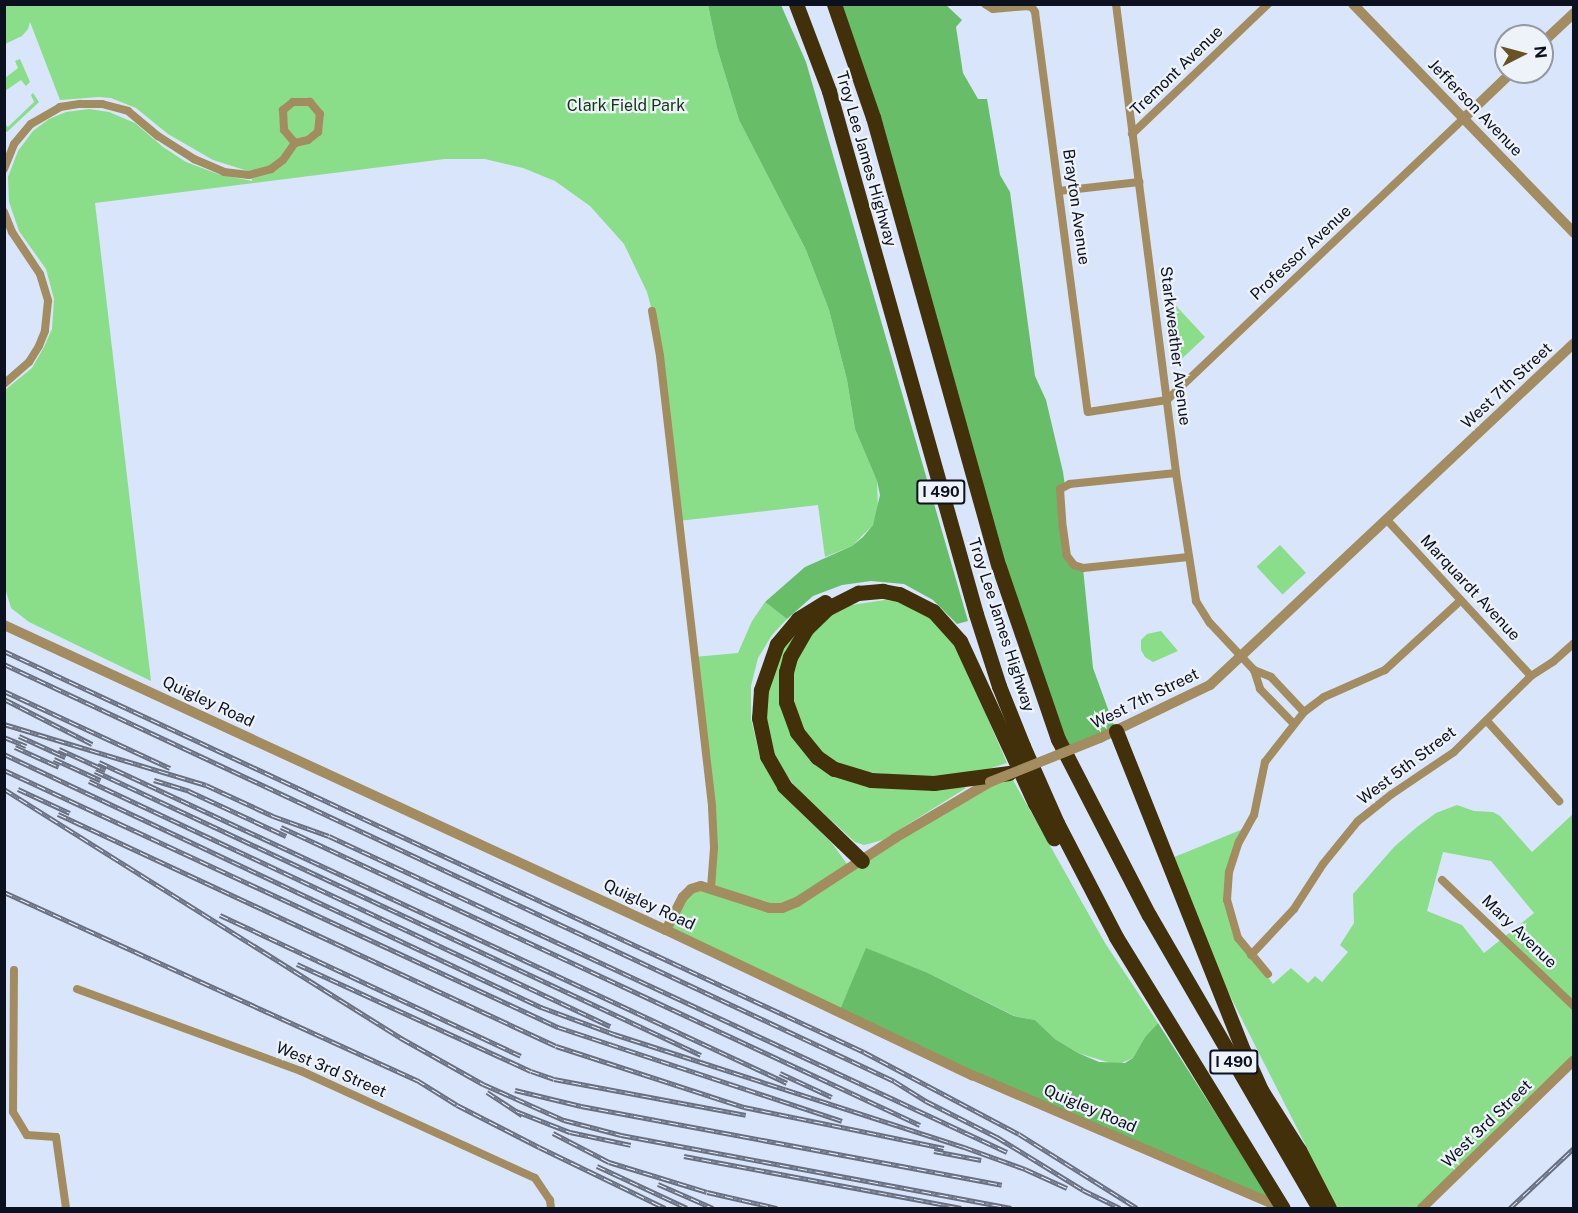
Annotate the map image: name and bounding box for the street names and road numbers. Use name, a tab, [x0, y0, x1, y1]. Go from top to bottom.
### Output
street label: Tremont Avenue	[1127, 22, 1227, 120]
street label: Jefferson Avenue	[1424, 55, 1526, 161]
street label: Troy Lee James Highway	[832, 69, 900, 249]
street label: Brayton Avenue	[1058, 148, 1094, 266]
street label: Professor Avenue	[1247, 201, 1355, 305]
street label: Starkweather Avenue	[1156, 265, 1194, 427]
street label: West 7th Street	[1458, 339, 1556, 433]
road number: I 490	[916, 480, 966, 504]
street label: Marquardt Avenue	[1416, 531, 1524, 645]
street label: Troy Lee James Highway	[964, 536, 1038, 714]
street label: West 7th Street	[1088, 665, 1202, 733]
street label: Quigley Road	[159, 672, 257, 732]
street label: West 5th Street	[1354, 723, 1460, 809]
street label: Quigley Road	[600, 875, 698, 935]
street label: Mary Avenue	[1478, 891, 1560, 973]
street label: West 3rd Street	[273, 1038, 389, 1102]
road number: I 490	[1208, 1050, 1260, 1074]
street label: West 3rd Street	[1438, 1076, 1536, 1172]
street label: Quigley Road	[1041, 1081, 1139, 1137]

